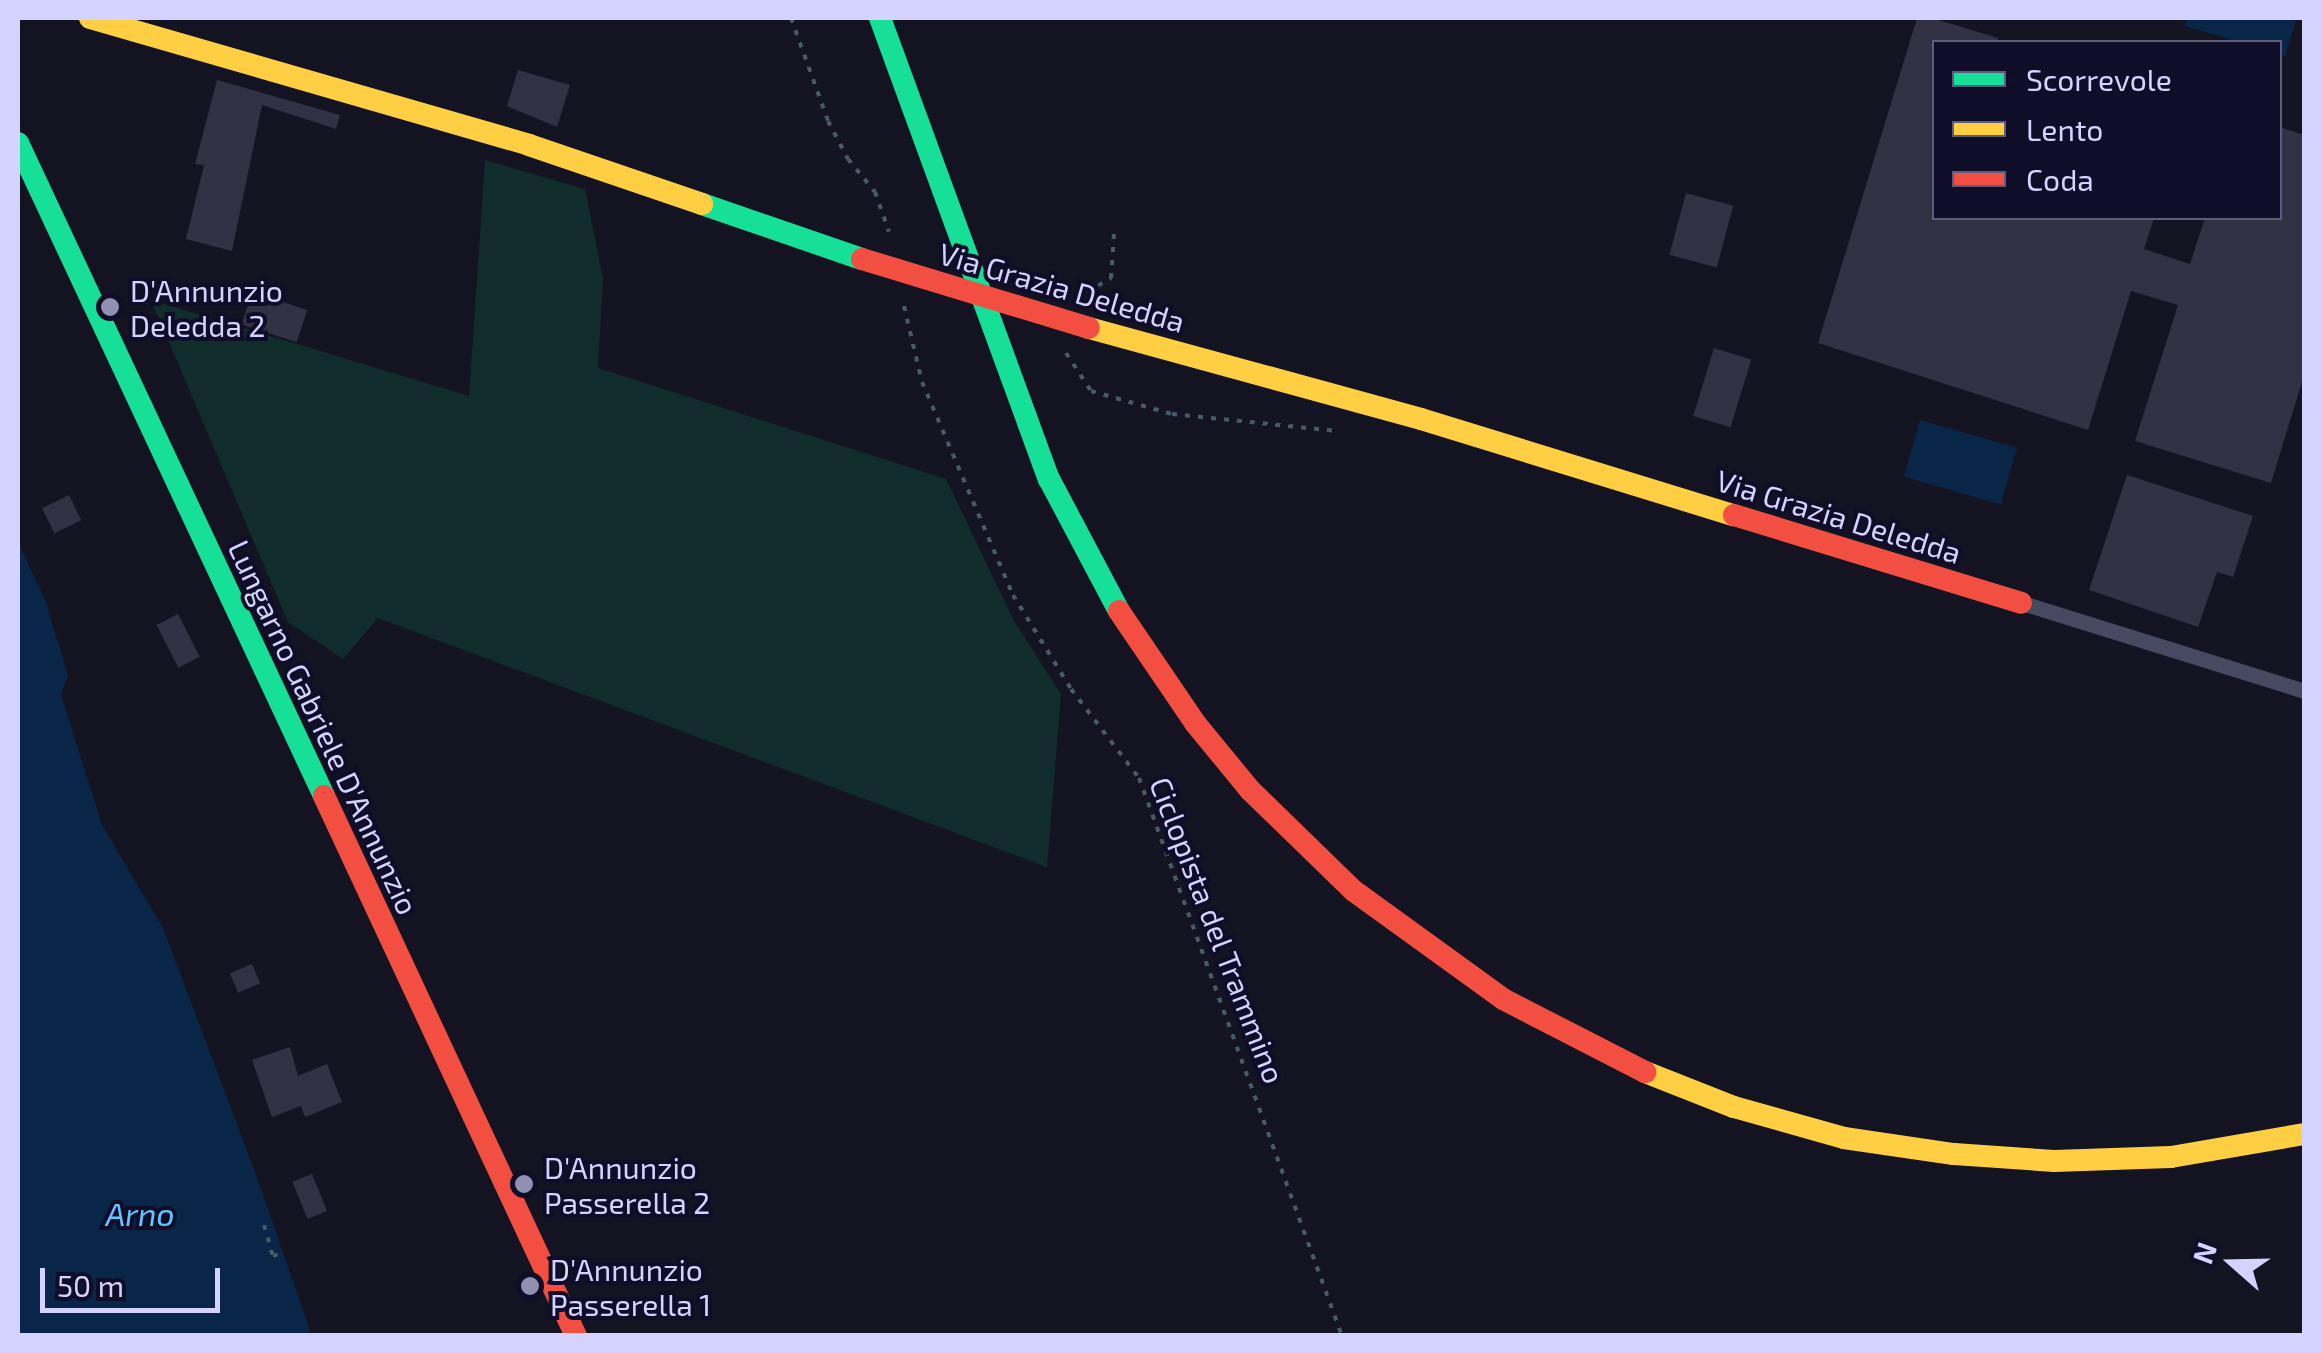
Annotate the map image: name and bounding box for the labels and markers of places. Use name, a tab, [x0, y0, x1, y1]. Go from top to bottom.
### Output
place label: D'Annunzio Deledda 2	[130, 272, 283, 342]
marker: D'Annunzio Deledda 2	[99, 296, 121, 318]
place label: D'Annunzio Passerella 2	[544, 1149, 710, 1220]
marker: D'Annunzio Passerella 2	[513, 1173, 535, 1195]
place label: D'Annunzio Passerella 1	[550, 1251, 711, 1322]
marker: D'Annunzio Passerella 1	[519, 1275, 541, 1297]

